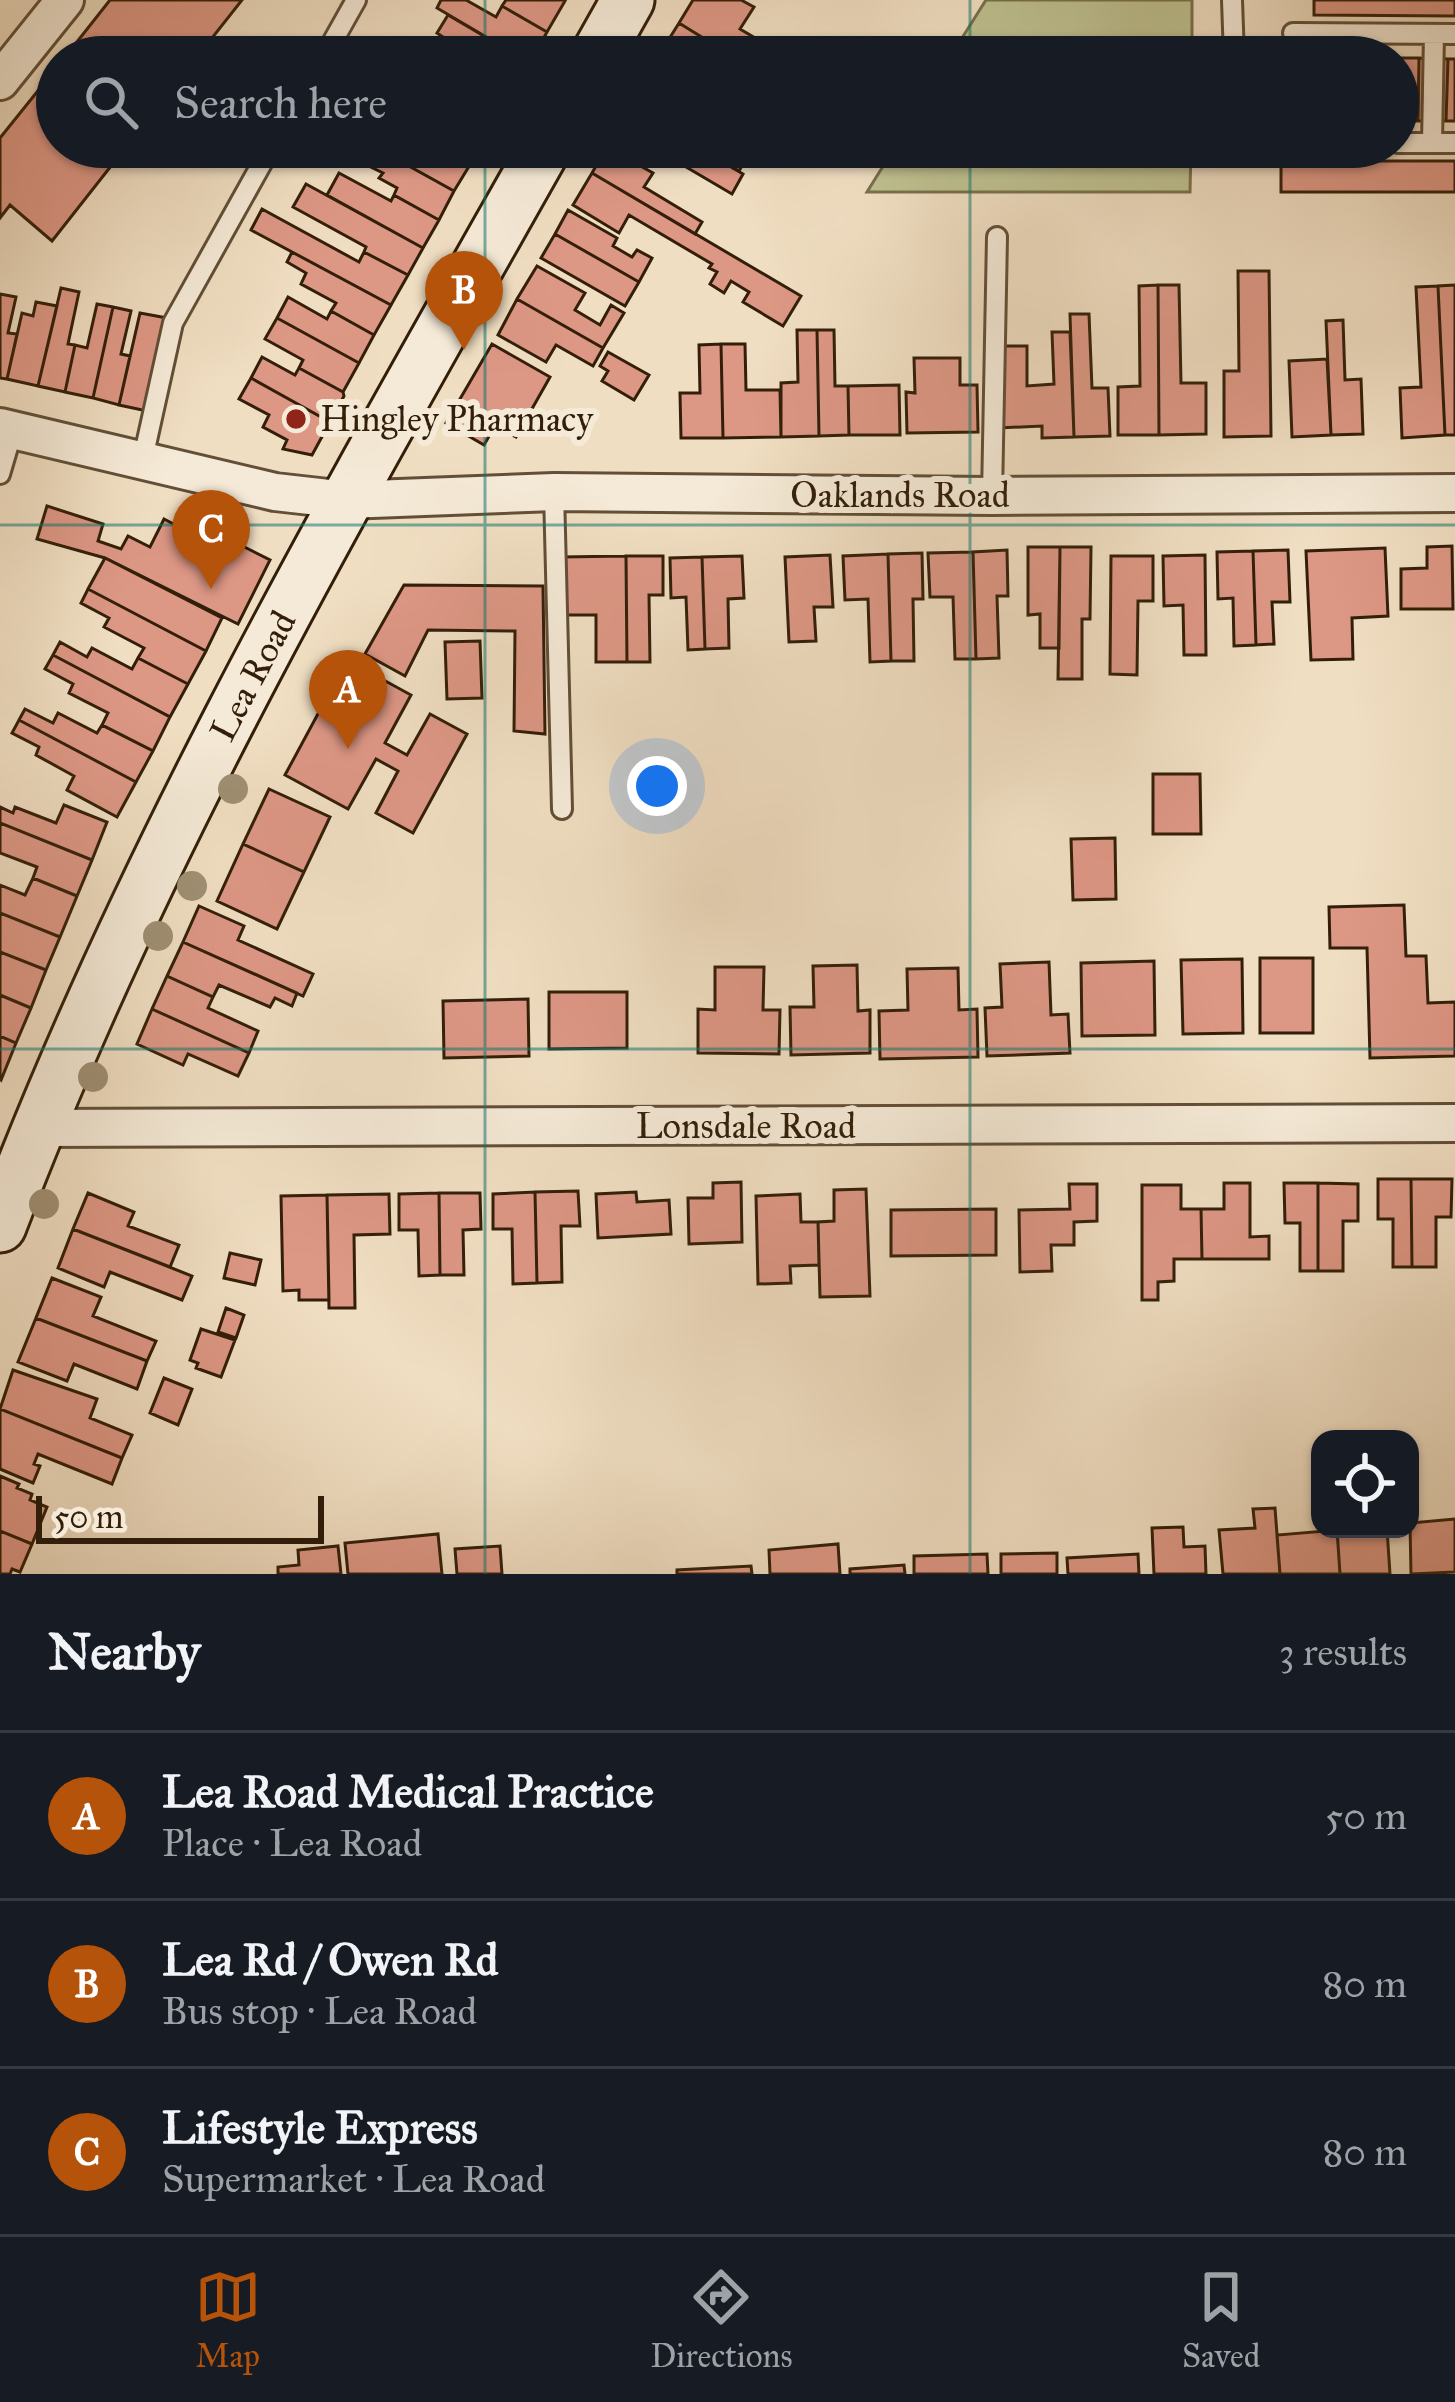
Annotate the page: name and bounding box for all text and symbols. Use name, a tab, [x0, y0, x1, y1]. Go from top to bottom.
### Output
search box	[36, 36, 1419, 168]
icon: search	[78, 69, 144, 135]
text: Search here	[174, 75, 387, 130]
pin: B	[425, 251, 503, 350]
place label: Hingley Pharmacy	[320, 397, 594, 441]
marker: Hingley Pharmacy	[283, 406, 309, 432]
street label: Oaklands Road	[790, 473, 1010, 517]
pin: C	[172, 490, 250, 589]
street label: Lea Road	[200, 603, 306, 749]
pin: A	[309, 650, 387, 749]
your location	[627, 756, 687, 816]
street label: Lonsdale Road	[636, 1104, 856, 1148]
map controls	[1311, 1430, 1419, 1538]
button: locate	[1311, 1430, 1419, 1538]
scale bar	[36, 1490, 324, 1543]
text: 50 m	[54, 1497, 123, 1537]
text: Nearby	[48, 1621, 200, 1683]
text: 3 results	[1279, 1628, 1407, 1676]
text: Lea Road Medical Practice	[162, 1764, 654, 1819]
text: A	[74, 1792, 100, 1840]
text: 50 m	[1325, 1792, 1407, 1840]
text: Place · Lea Road	[162, 1819, 422, 1867]
text: Lea Rd / Owen Rd	[162, 1932, 498, 1987]
text: B	[74, 1960, 100, 2008]
text: 80 m	[1322, 1960, 1407, 2008]
text: Bus stop · Lea Road	[162, 1987, 477, 2035]
text: Lifestyle Express	[162, 2100, 478, 2155]
text: C	[74, 2128, 100, 2176]
text: 80 m	[1322, 2128, 1407, 2176]
text: Supermarket · Lea Road	[162, 2155, 545, 2203]
tab: Map	[195, 2264, 261, 2376]
tab: Directions	[650, 2264, 792, 2376]
tab: Saved	[1182, 2264, 1260, 2376]

